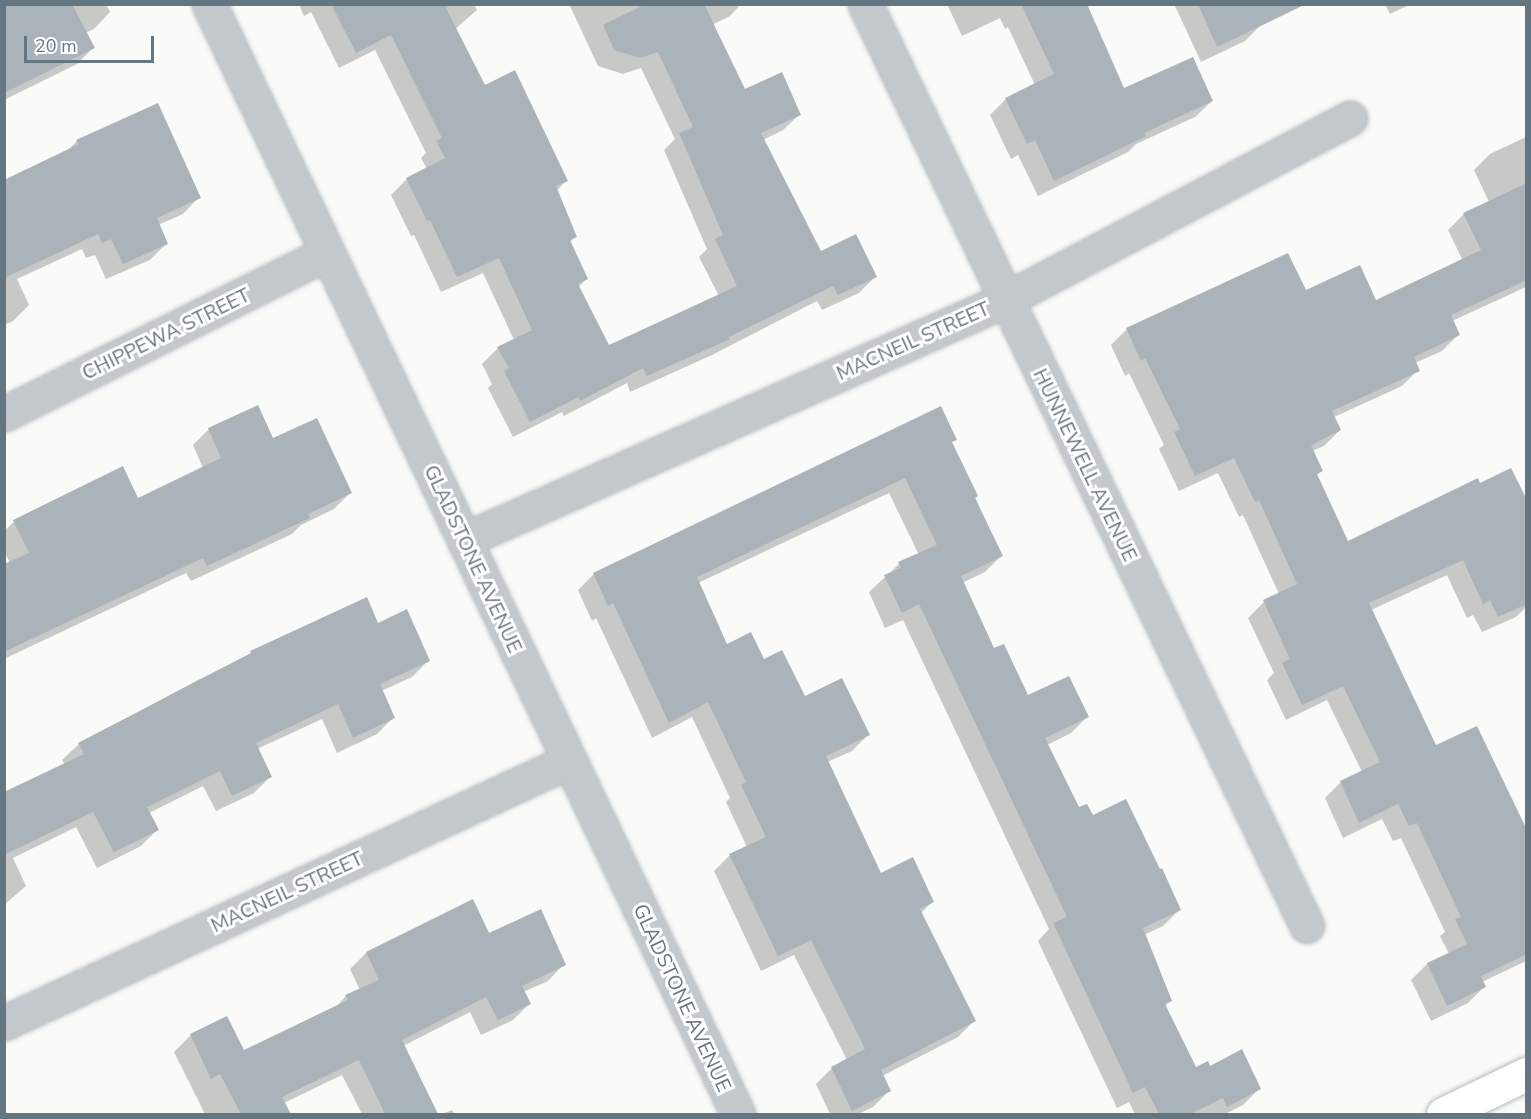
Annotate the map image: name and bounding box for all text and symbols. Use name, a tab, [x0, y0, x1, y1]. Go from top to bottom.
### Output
scale bar	[27, 24, 158, 62]
text: 20 m	[35, 34, 77, 58]
street label: CHIPPEWA STREET	[78, 283, 254, 385]
street label: MACNEIL STREET	[833, 296, 993, 386]
street label: HUNNEWELL AVENUE	[1028, 365, 1142, 565]
street label: GLADSTONE AVENUE	[419, 461, 527, 657]
street label: MACNEIL STREET	[207, 846, 367, 938]
street label: GLADSTONE AVENUE	[628, 900, 736, 1096]

